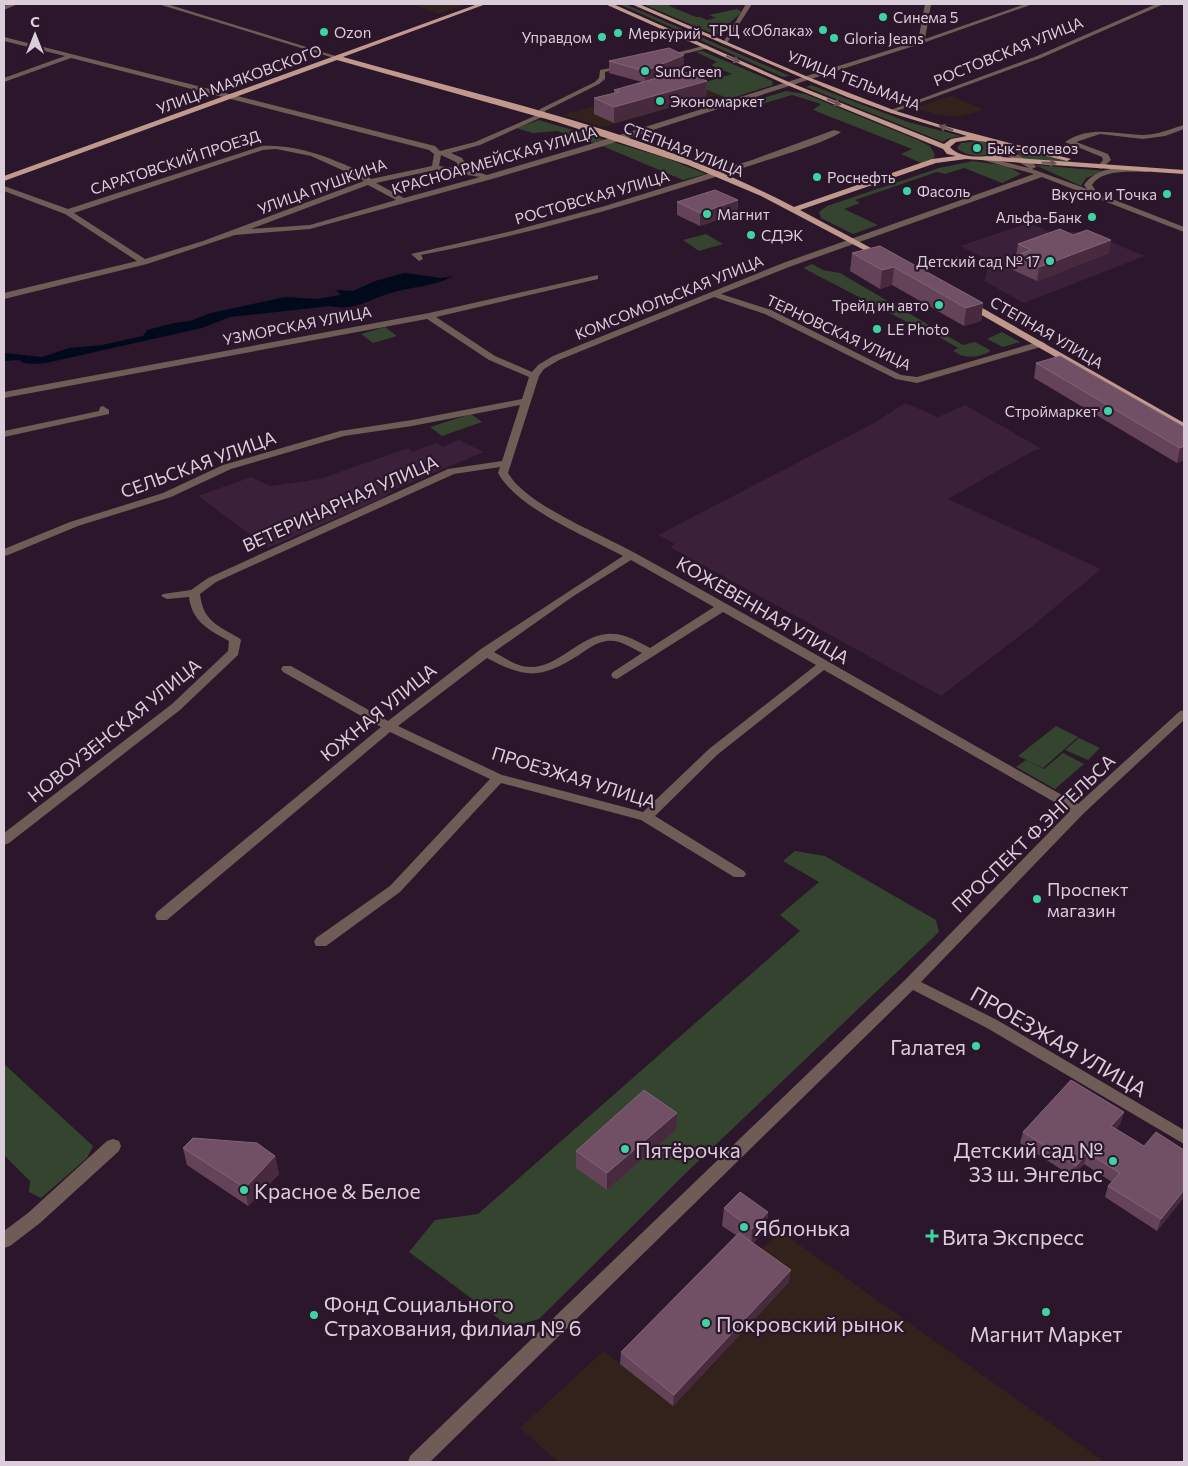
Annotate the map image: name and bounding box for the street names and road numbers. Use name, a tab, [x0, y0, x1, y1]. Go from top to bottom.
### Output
street label: РОСТОВСКАЯ УЛИЦА	[931, 13, 1085, 89]
street label: УЛИЦА МАЯКОВСКОГО	[154, 41, 324, 117]
street label: УЛИЦА ТЕЛЬМАНА	[785, 46, 923, 114]
street label: СТЕПНАЯ УЛИЦА	[621, 118, 747, 180]
street label: КРАСНОАРМЕЙСКАЯ УЛИЦА	[389, 122, 599, 198]
street label: САРАТОВСКИЙ ПРОЕЗД	[88, 126, 262, 198]
street label: УЛИЦА ПУШКИНА	[255, 154, 389, 218]
street label: РОСТОВСКАЯ УЛИЦА	[513, 166, 671, 228]
street label: КОМСОМОЛЬСКАЯ УЛИЦА	[572, 251, 766, 343]
street label: ТЕРНОВСКАЯ УЛИЦА	[764, 290, 914, 374]
street label: СТЕПНАЯ УЛИЦА	[987, 292, 1107, 372]
street label: УЗМОРСКАЯ УЛИЦА	[221, 302, 373, 348]
street label: СЕЛЬСКАЯ УЛИЦА	[117, 426, 279, 502]
street label: ВЕТЕРИНАРНАЯ УЛИЦА	[239, 450, 441, 556]
street label: КОЖЕВЕННАЯ УЛИЦА	[673, 552, 853, 668]
street label: НОВОУЗЕНСКАЯ УЛИЦА	[23, 653, 205, 807]
street label: ЮЖНАЯ УЛИЦА	[316, 659, 440, 765]
street label: ПРОЕЗЖАЯ УЛИЦА	[489, 742, 659, 812]
street label: ПРОСПЕКТ Ф.ЭНГЕЛЬСА	[947, 749, 1119, 917]
street label: ПРОЕЗЖАЯ УЛИЦА	[967, 980, 1151, 1102]

